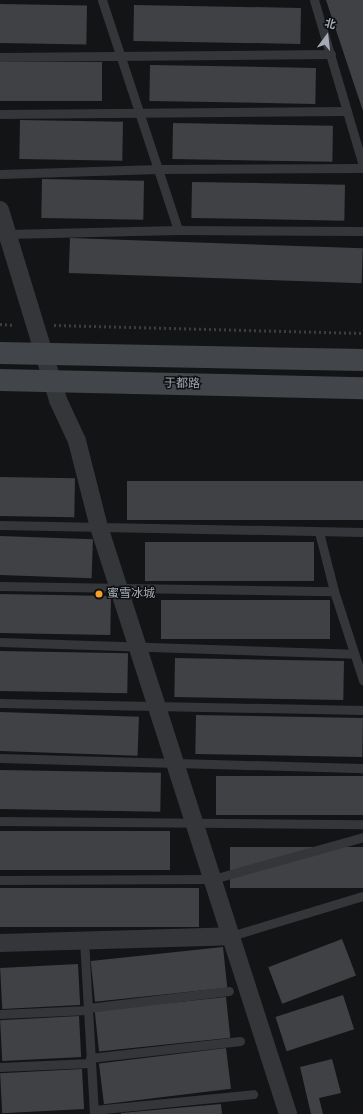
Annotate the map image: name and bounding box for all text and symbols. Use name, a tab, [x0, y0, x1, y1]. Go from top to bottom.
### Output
north arrow	[307, 16, 347, 56]
text: 北	[323, 16, 337, 32]
street label: 于都路	[164, 376, 200, 392]
place label: 蜜雪冰城	[107, 587, 155, 601]
marker: 蜜雪冰城	[94, 589, 104, 599]

